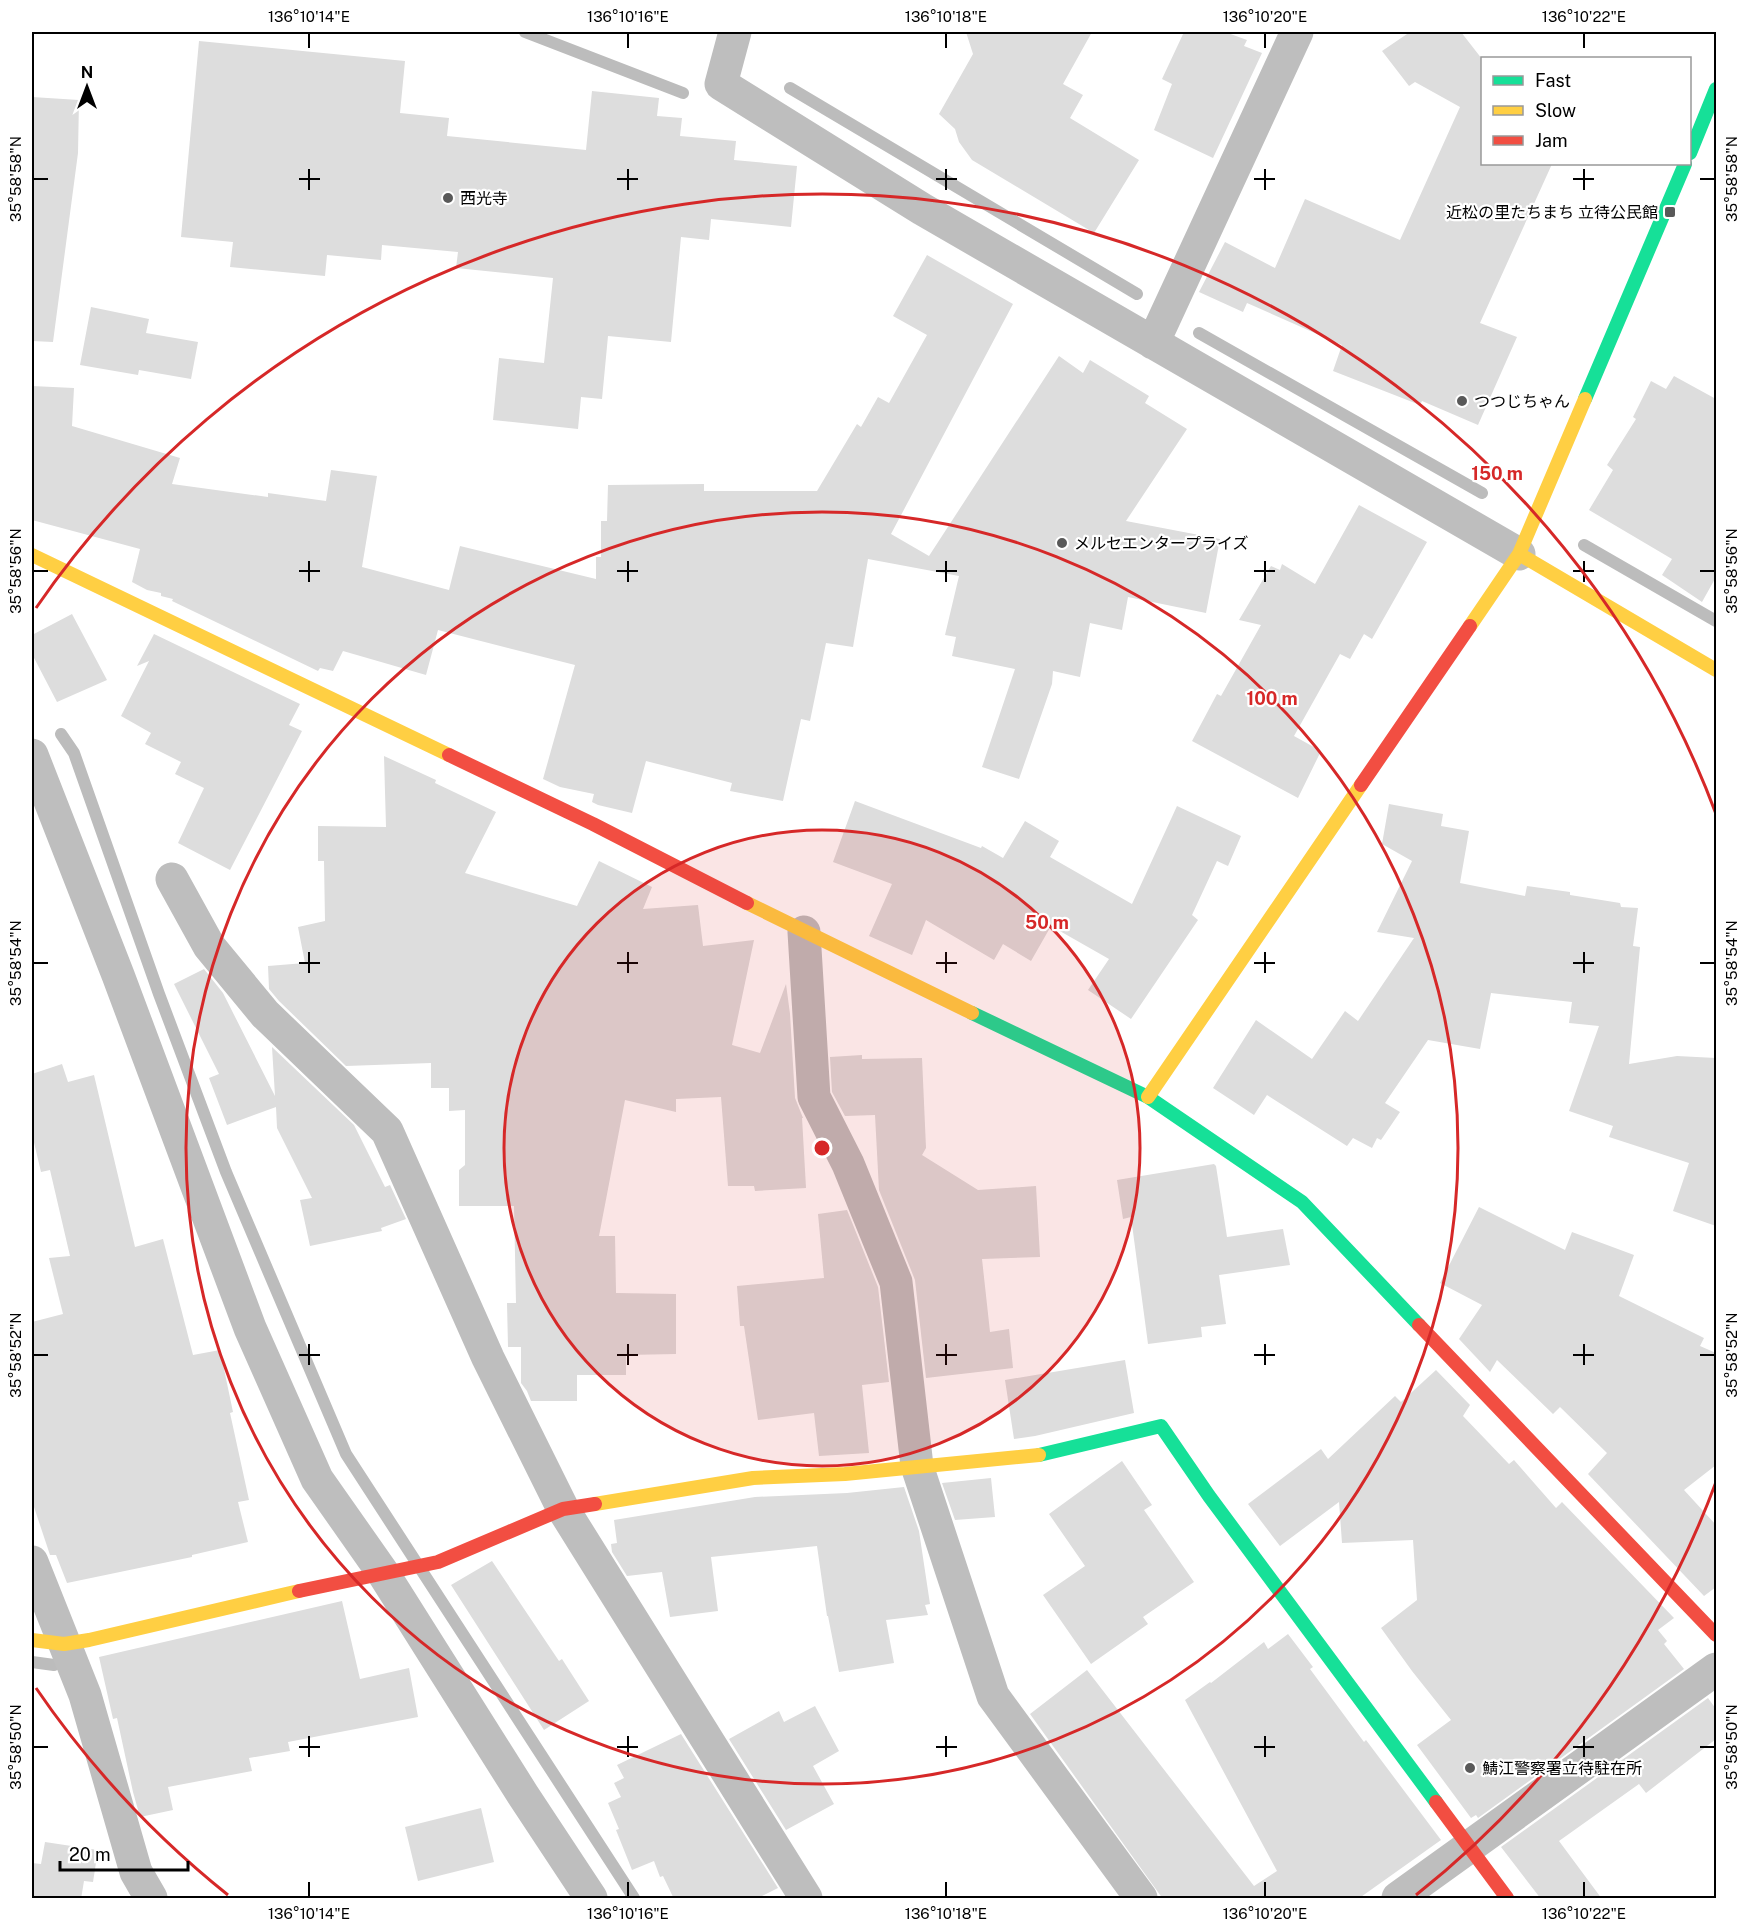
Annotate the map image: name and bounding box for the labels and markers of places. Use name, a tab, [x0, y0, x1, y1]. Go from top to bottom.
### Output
place label: 西光寺	[460, 189, 508, 208]
marker: 西光寺	[441, 191, 455, 205]
place label: 近松の里たちまち 立待公民館	[1446, 203, 1658, 222]
marker: 近松の里たちまち 立待公民館	[1663, 205, 1677, 219]
place label: つつじちゃん	[1474, 392, 1570, 411]
marker: つつじちゃん	[1455, 394, 1469, 408]
place label: メルセエンタープライズ	[1074, 534, 1249, 553]
marker: メルセエンタープライズ	[1055, 536, 1069, 550]
centre of rings	[812, 1138, 832, 1158]
place label: 鯖江警察署立待駐在所	[1482, 1759, 1642, 1778]
marker: 鯖江警察署立待駐在所	[1463, 1761, 1477, 1775]

